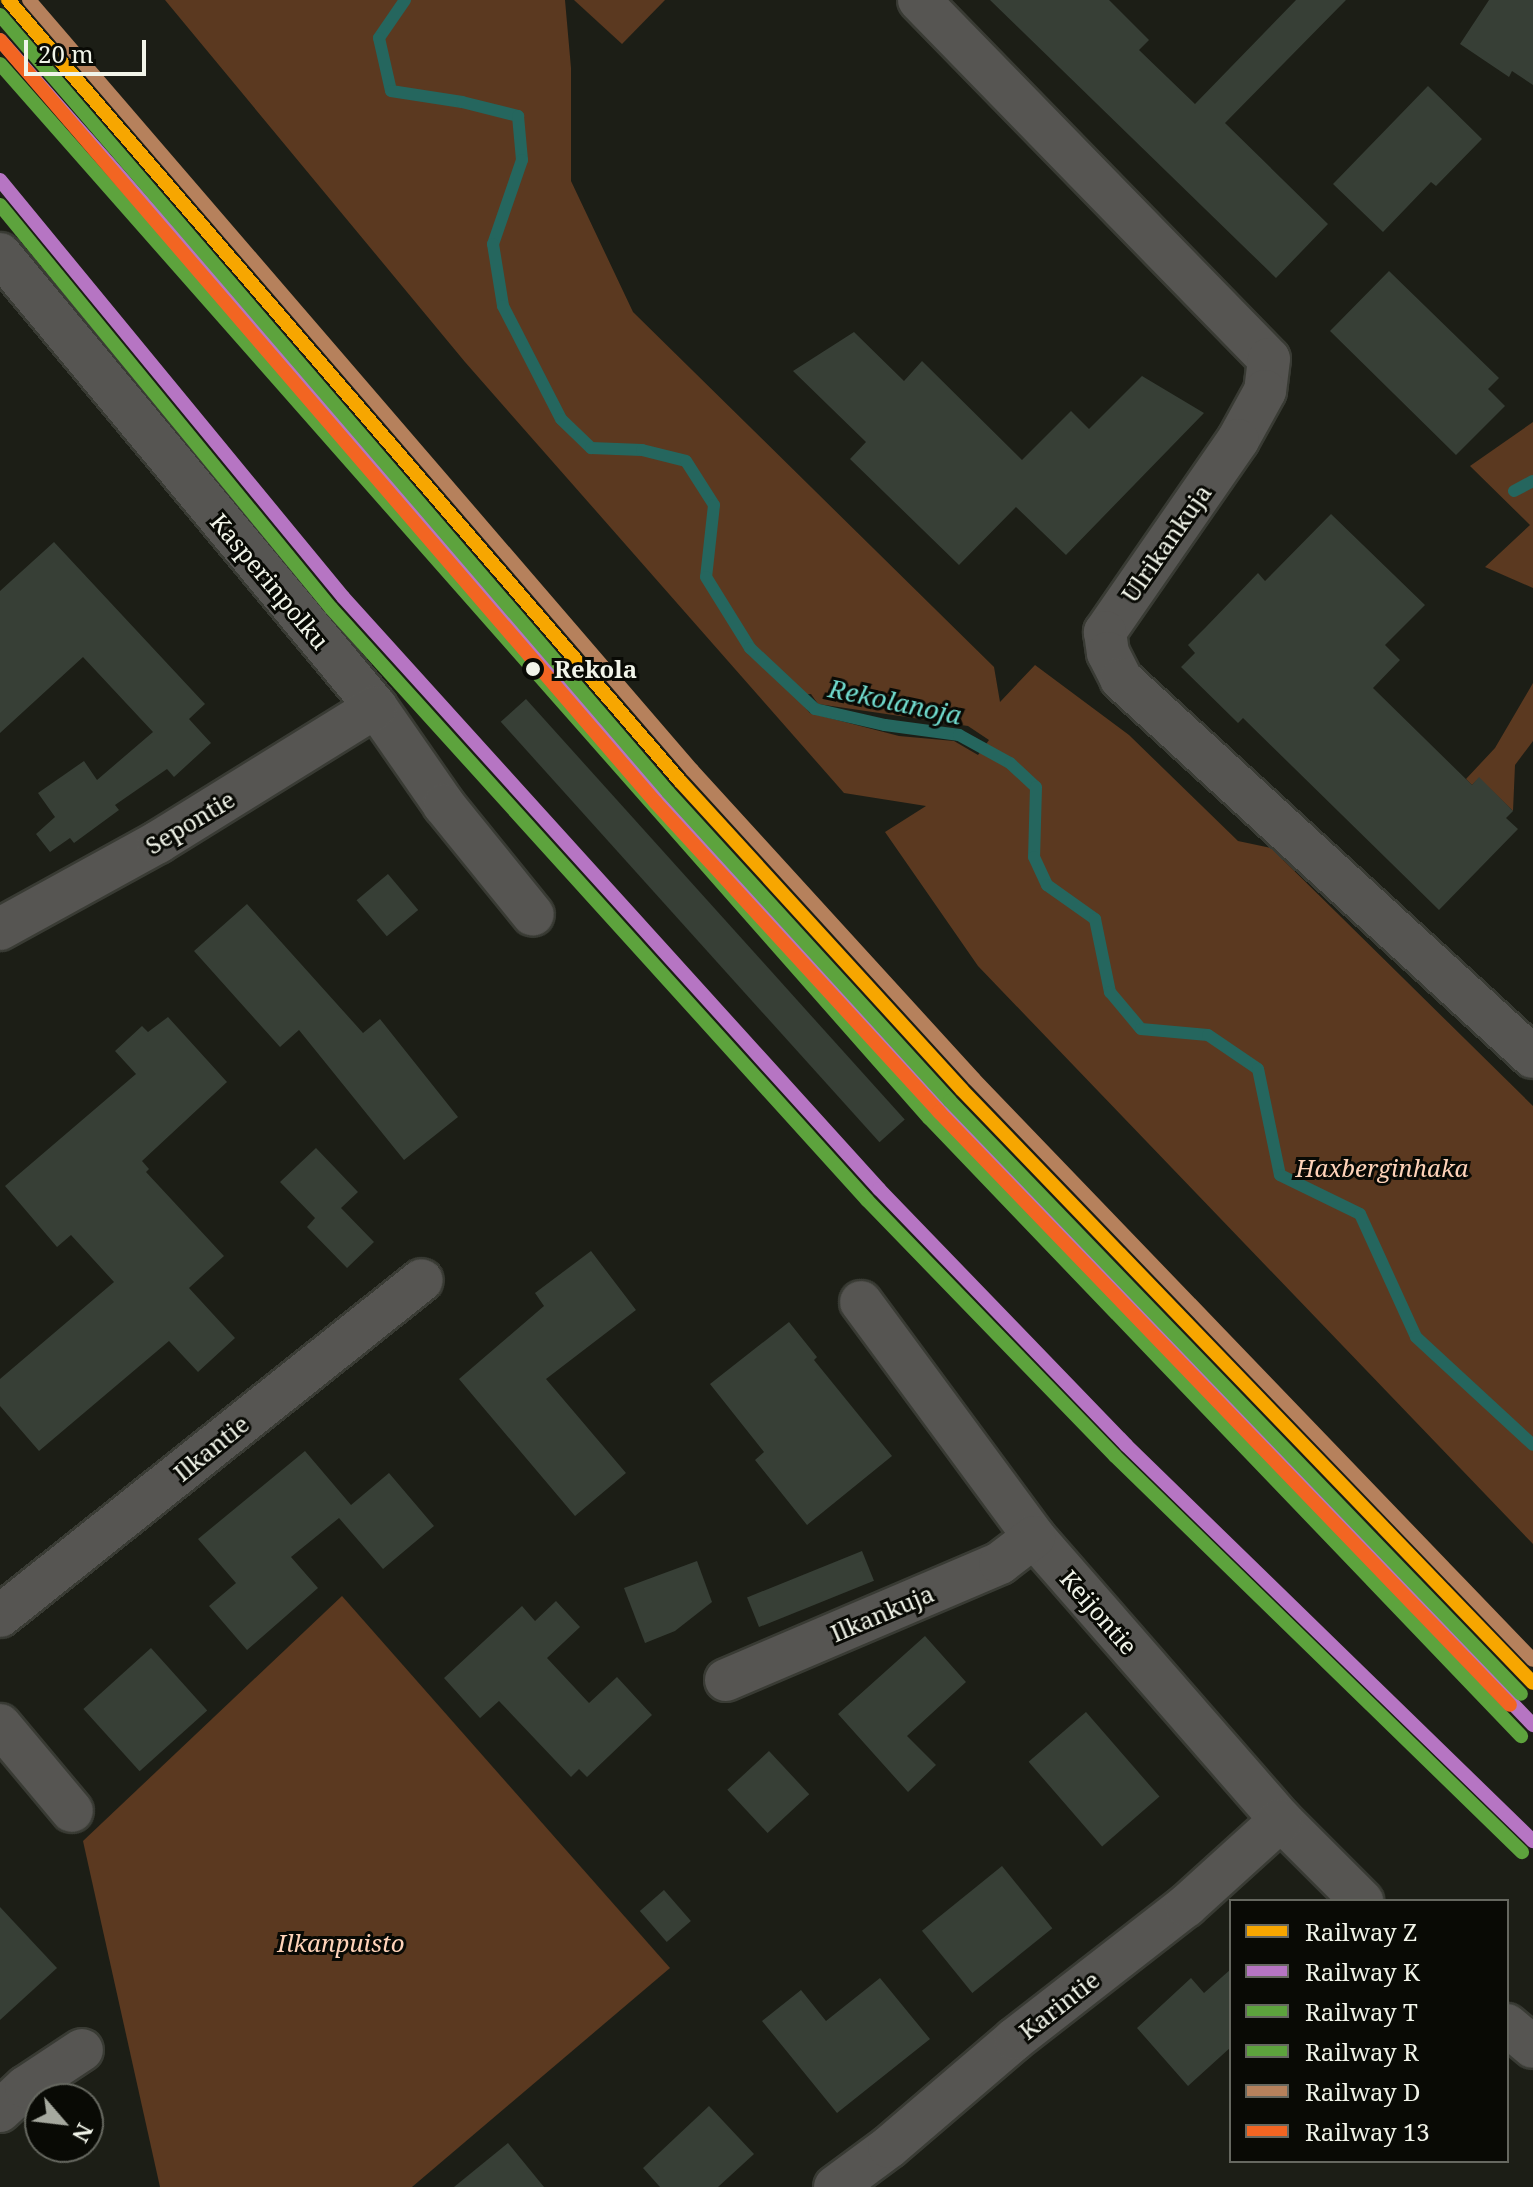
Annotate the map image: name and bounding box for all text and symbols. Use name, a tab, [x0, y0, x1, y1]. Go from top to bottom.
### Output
scale bar	[28, 24, 150, 74]
text: 20 m	[38, 37, 94, 70]
street label: Ulrikankuja	[1115, 479, 1217, 607]
street label: Kasperinpolku	[205, 507, 335, 655]
marker: Rekola	[519, 655, 547, 683]
place label: Rekola	[554, 655, 637, 683]
water label: Rekolanoja	[826, 673, 964, 731]
street label: Sepontie	[140, 784, 240, 860]
park label: Haxberginhaka	[1296, 1154, 1468, 1182]
street label: Ilkantie	[168, 1409, 254, 1487]
street label: Keijontie	[1055, 1564, 1143, 1660]
street label: Ilkankuja	[826, 1578, 938, 1648]
legend	[1229, 1899, 1509, 2163]
text: Railway Z	[1305, 1915, 1417, 1948]
park label: Ilkanpuisto	[277, 1929, 405, 1957]
text: Railway K	[1305, 1955, 1420, 1988]
street label: Karintie	[1013, 1965, 1105, 2045]
text: Railway T	[1305, 1995, 1418, 2028]
text: Railway R	[1305, 2035, 1419, 2068]
text: Railway D	[1305, 2075, 1420, 2108]
north arrow	[24, 2083, 104, 2163]
text: Railway 13	[1305, 2115, 1430, 2148]
text: N	[66, 2119, 101, 2148]

